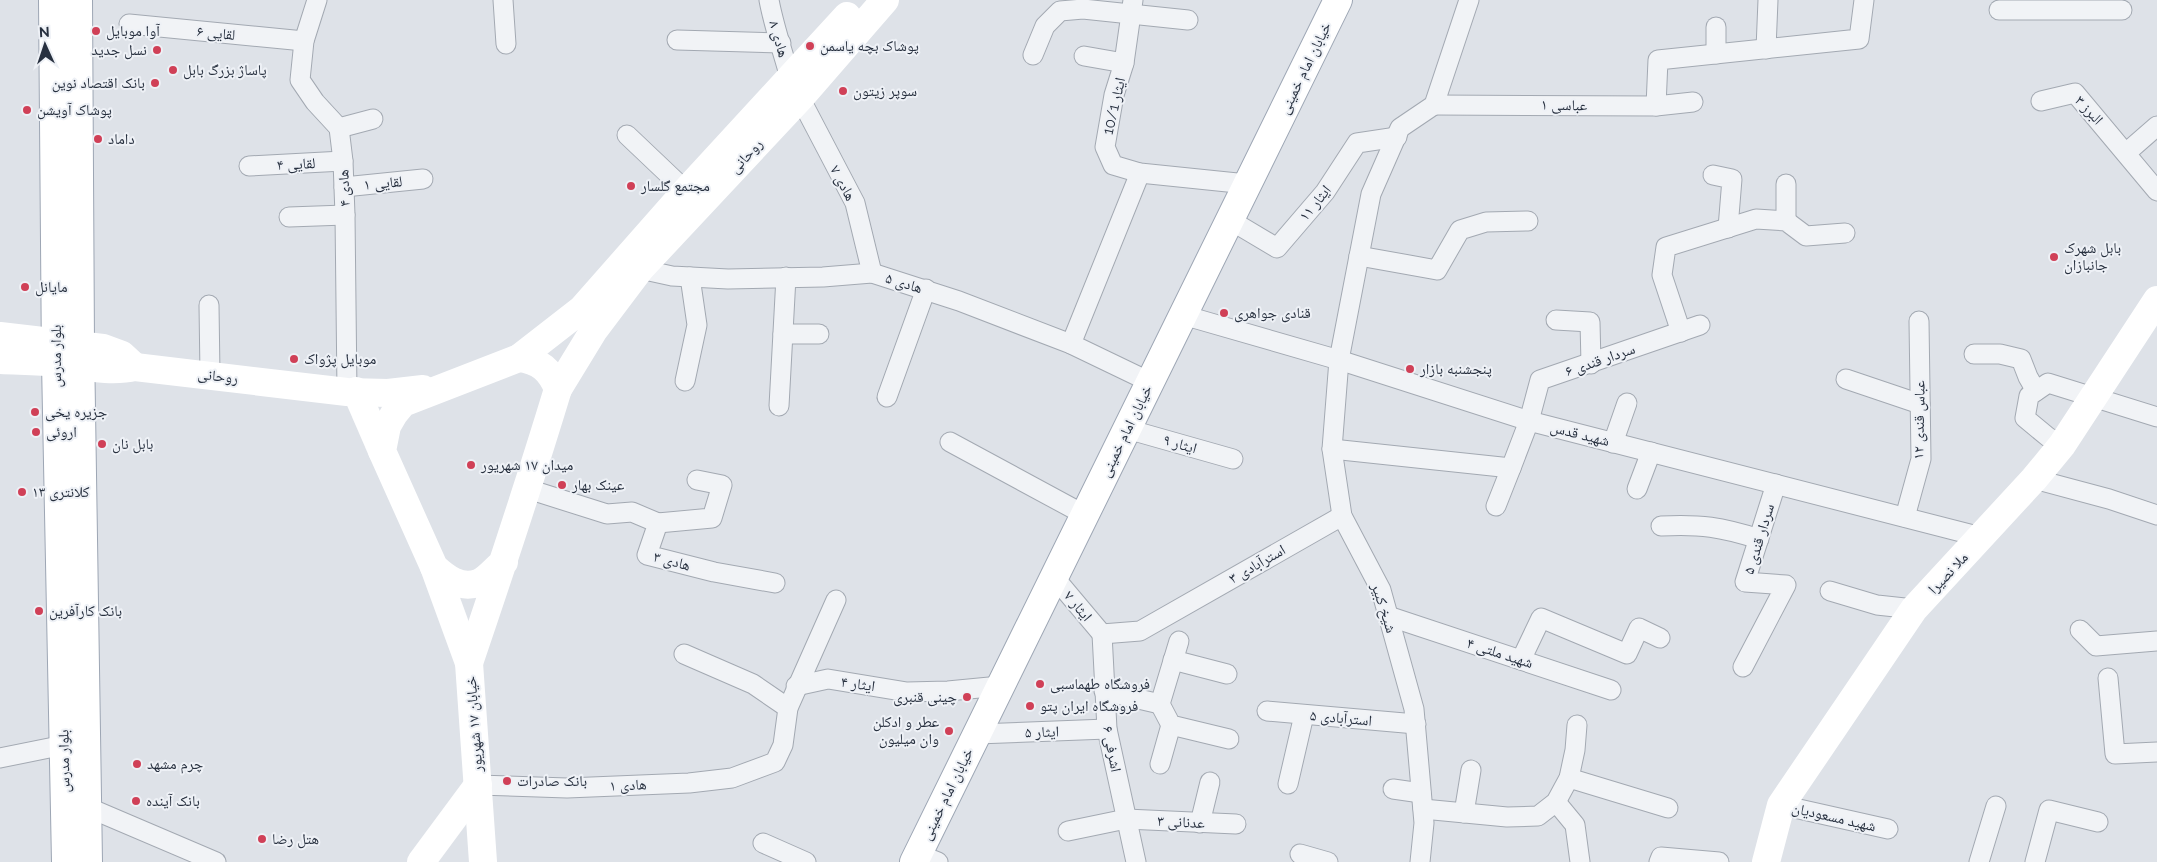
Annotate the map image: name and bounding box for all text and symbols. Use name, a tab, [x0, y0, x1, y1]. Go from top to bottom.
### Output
street label: هادی ۸	[764, 19, 793, 60]
street label: خیابان امام خمینی	[1275, 19, 1336, 118]
north arrow	[20, 20, 70, 70]
place label: آوا موبایل	[106, 22, 161, 41]
street label: لقایی ۶	[196, 22, 236, 45]
text: N	[39, 24, 50, 40]
marker: آوا موبایل	[90, 25, 102, 37]
place label: پوشاک بچه یاسمن	[820, 37, 919, 56]
marker: پوشاک بچه یاسمن	[804, 40, 816, 52]
place label: نسل جدید	[91, 41, 147, 60]
marker: نسل جدید	[151, 44, 163, 56]
place label: پاساژ بزرگ بابل	[183, 61, 267, 80]
marker: پاساژ بزرگ بابل	[167, 64, 179, 76]
place label: بانک اقتصاد نوین	[52, 74, 145, 93]
street label: ایثار 10/1	[1099, 76, 1129, 136]
marker: بانک اقتصاد نوین	[149, 77, 161, 89]
place label: سوپر زیتون	[853, 82, 917, 101]
marker: سوپر زیتون	[837, 85, 849, 97]
street label: البرز ۳	[2071, 92, 2107, 128]
street label: عباسی ۱	[1541, 96, 1588, 115]
place label: پوشاک آویشن	[37, 101, 112, 120]
marker: پوشاک آویشن	[21, 104, 33, 116]
place label: داماد	[108, 130, 135, 148]
marker: داماد	[92, 133, 104, 145]
street label: روحانی	[726, 135, 767, 178]
street label: لقایی ۴	[276, 154, 316, 175]
street label: هادی ۷	[825, 162, 860, 204]
street label: هادی ۴	[334, 169, 355, 207]
street label: لقایی ۱	[363, 172, 403, 195]
place label: مجتمع گلسار	[640, 177, 710, 196]
marker: مجتمع گلسار	[625, 180, 637, 192]
street label: ایثار ۱۱	[1295, 181, 1335, 225]
place label: بابل شهرک جانبازان	[2064, 239, 2121, 275]
marker: بابل شهرک جانبازان	[2048, 251, 2060, 263]
street label: هادی ۵	[883, 269, 925, 298]
place label: مایانل	[35, 278, 68, 297]
marker: مایانل	[19, 281, 31, 293]
place label: قنادی جواهری	[1234, 304, 1311, 323]
marker: قنادی جواهری	[1218, 307, 1230, 319]
street label: بلوار مدرس	[47, 325, 66, 387]
street label: سردار قندی ۶	[1563, 340, 1638, 381]
place label: موبایل پژواک	[304, 350, 376, 369]
marker: موبایل پژواک	[288, 353, 300, 365]
place label: پنجشنبه بازار	[1419, 360, 1492, 378]
marker: پنجشنبه بازار	[1404, 363, 1416, 375]
street label: روحانی	[197, 365, 239, 388]
street label: عباس قندی ۱۲	[1909, 380, 1930, 460]
street label: خیابان امام خمینی	[1096, 382, 1157, 481]
place label: جزیره یخی	[45, 403, 108, 422]
marker: جزیره یخی	[29, 406, 41, 418]
street label: شهید قدس	[1548, 418, 1612, 451]
place label: اروئی	[46, 423, 77, 442]
marker: اروئی	[30, 426, 42, 438]
street label: ایثار ۹	[1161, 431, 1199, 457]
place label: بابل نان	[112, 435, 153, 454]
marker: بابل نان	[96, 438, 108, 450]
place label: میدان ۱۷ شهریور	[480, 456, 574, 475]
marker: میدان ۱۷ شهریور	[465, 459, 477, 471]
place label: عینک بهار	[571, 476, 625, 494]
marker: عینک بهار	[556, 479, 568, 491]
place label: کلانتری ۱۳	[32, 483, 90, 502]
marker: کلانتری ۱۳	[16, 486, 28, 498]
street label: سردار قندی ۵	[1740, 501, 1779, 577]
street label: استرآبادی ٣	[1225, 541, 1289, 588]
street label: هادی ۳	[651, 547, 692, 576]
street label: ملا نصیرا	[1924, 548, 1972, 598]
street label: شیخ کبیر	[1366, 580, 1401, 636]
street label: ایثار ۷	[1060, 587, 1096, 625]
place label: بانک کارآفرین	[49, 602, 122, 621]
marker: بانک کارآفرین	[33, 605, 45, 617]
street label: شهید ملتی ۴	[1464, 634, 1536, 673]
street label: ایثار ۴	[840, 673, 876, 695]
street label: خیابان ۱۷ شهریور	[462, 675, 487, 774]
place label: فروشگاه طهماسبی	[1050, 675, 1150, 694]
marker: فروشگاه طهماسبی	[1034, 678, 1046, 690]
place label: چینی قنبری	[893, 688, 957, 707]
marker: چینی قنبری	[961, 691, 973, 703]
place label: فروشگاه ایران پتو	[1040, 697, 1138, 716]
marker: فروشگاه ایران پتو	[1024, 700, 1036, 712]
street label: استرآبادی ۵	[1309, 706, 1373, 731]
place label: عطر و ادکلن وان میلیون	[873, 713, 939, 749]
street label: ایثار ۵	[1025, 722, 1059, 742]
street label: اشرفی ۶	[1098, 724, 1125, 774]
marker: عطر و ادکلن وان میلیون	[943, 725, 955, 737]
street label: بلوار مدرس	[54, 729, 75, 793]
street label: خیابان امام خمینی	[917, 745, 978, 844]
place label: چرم مشهد	[147, 755, 204, 774]
marker: چرم مشهد	[131, 758, 143, 770]
place label: بانک صادرات	[517, 772, 587, 790]
marker: بانک صادرات	[501, 775, 513, 787]
street label: هادی ۱	[609, 775, 647, 796]
place label: بانک آینده	[146, 792, 200, 810]
marker: بانک آینده	[130, 795, 142, 807]
street label: شهید مسعودیان	[1790, 799, 1878, 836]
street label: عدنانی ۳	[1157, 812, 1206, 833]
place label: هتل رضا	[272, 830, 319, 849]
marker: هتل رضا	[256, 833, 268, 845]

